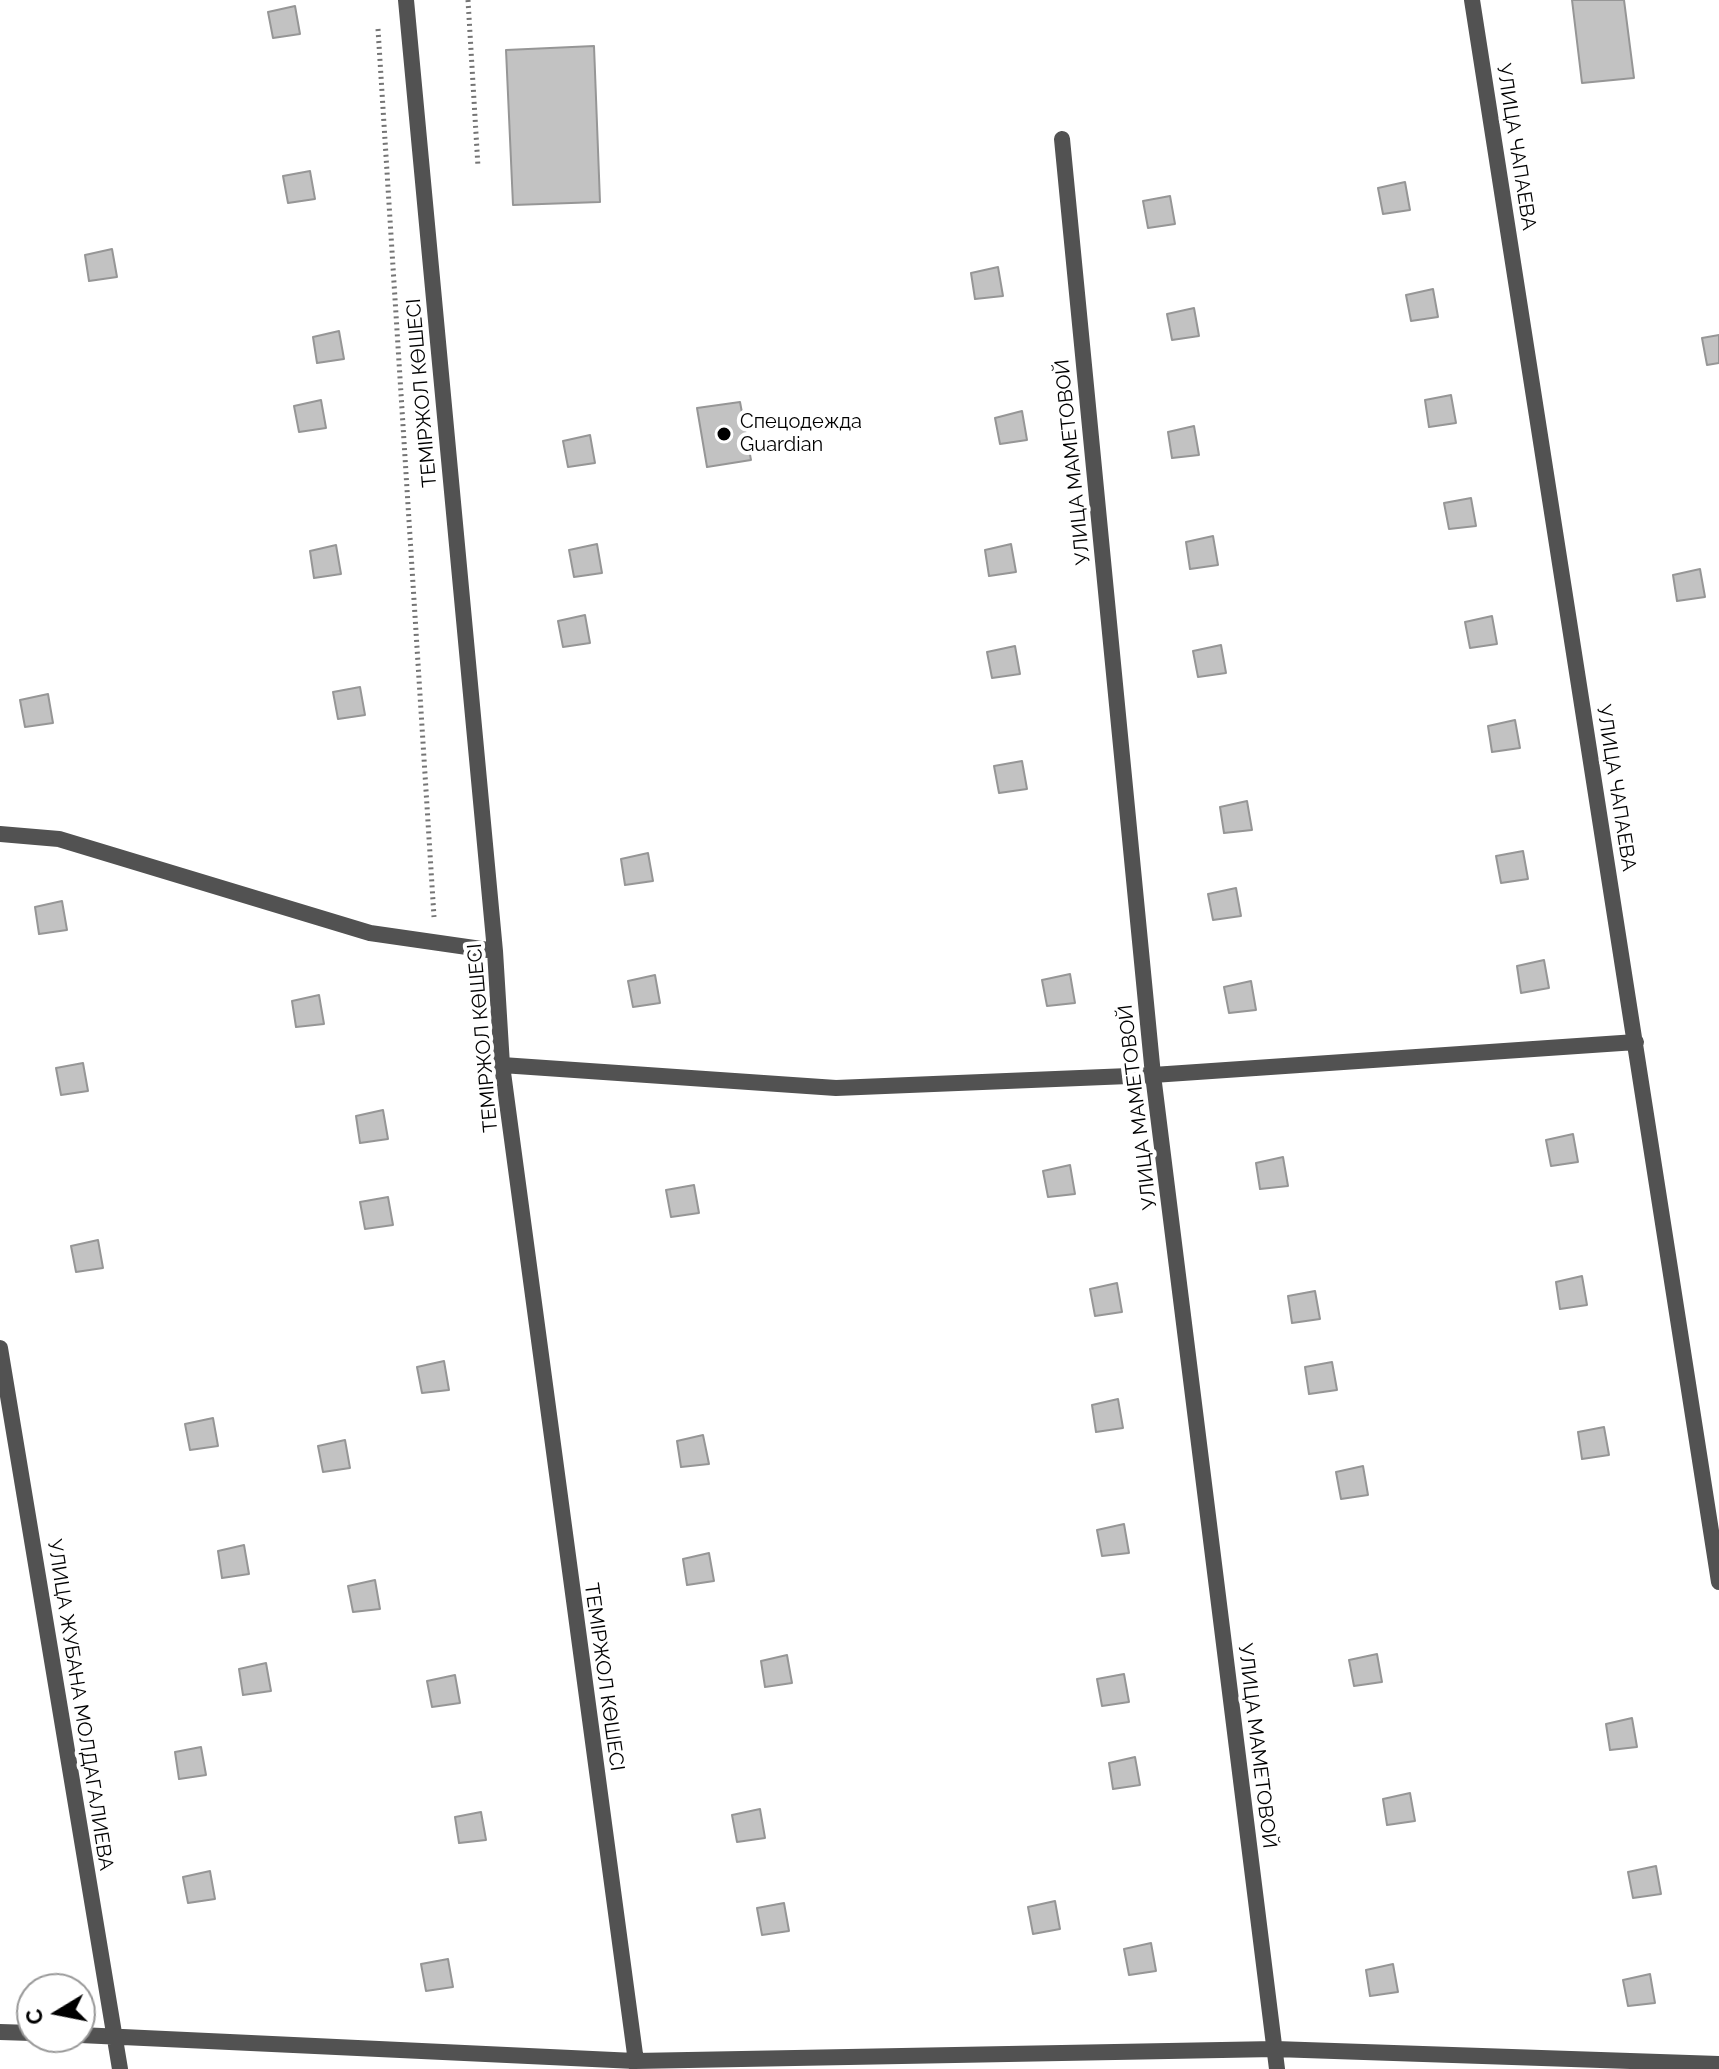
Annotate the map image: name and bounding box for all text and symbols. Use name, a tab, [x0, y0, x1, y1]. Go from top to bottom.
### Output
street label: УЛИЦА ЧАПАЕВА	[1491, 62, 1541, 232]
street label: ТЕМІРЖОЛ КӨШЕСІ	[402, 298, 442, 488]
street label: УЛИЦА МАМЕТОВОЙ	[1050, 358, 1096, 566]
place label: Спецодежда Guardian	[740, 410, 862, 457]
marker: Спецодежда Guardian	[715, 425, 733, 443]
street label: УЛИЦА ЧАПАЕВА	[1591, 703, 1641, 873]
street label: ТЕМІРЖОЛ КӨШЕСІ	[463, 943, 503, 1133]
street label: УЛИЦА МАМЕТОВОЙ	[1114, 1003, 1162, 1211]
street label: УЛИЦА ЖУБАНА МОЛДАГАЛИЕВА	[42, 1538, 118, 1872]
street label: ТЕМІРЖОЛ КӨШЕСІ	[579, 1582, 629, 1772]
street label: УЛИЦА МАМЕТОВОЙ	[1233, 1642, 1281, 1850]
north arrow	[16, 1973, 96, 2053]
text: С	[20, 2007, 48, 2027]

